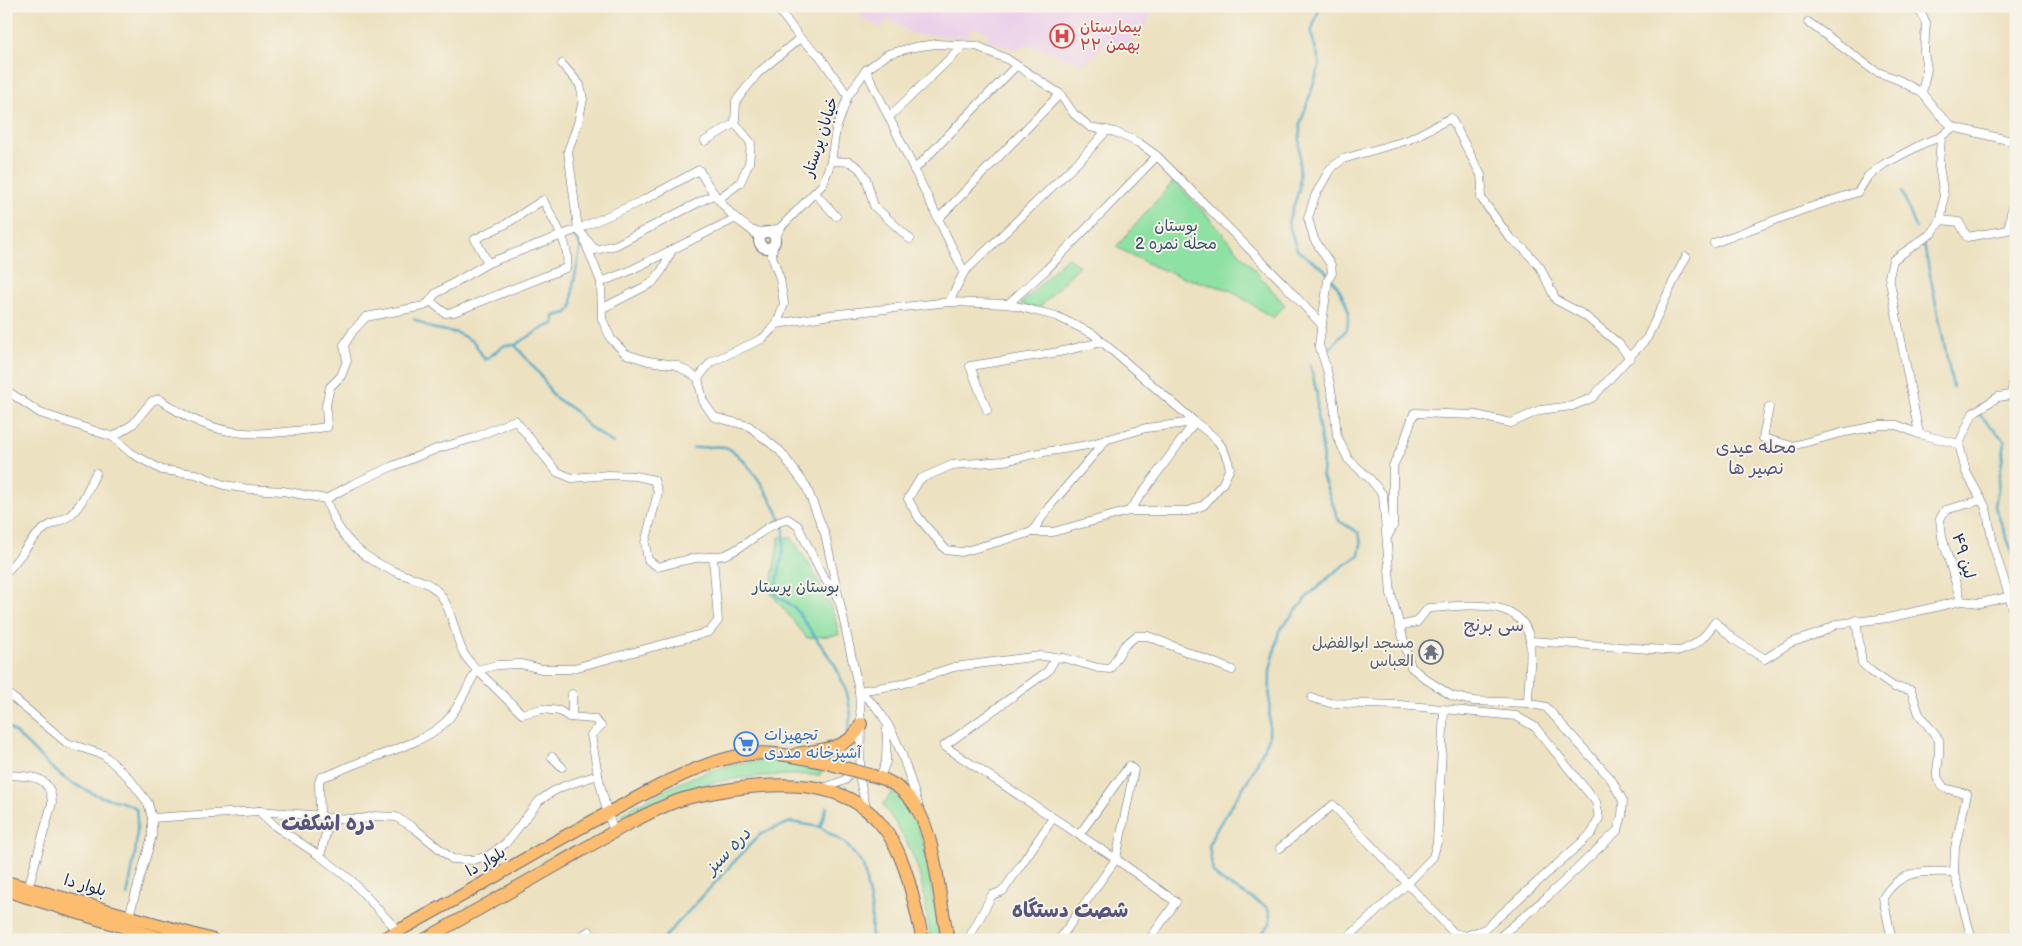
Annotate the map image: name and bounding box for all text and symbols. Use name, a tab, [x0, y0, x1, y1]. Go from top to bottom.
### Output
place label: بیمارستان ۲۲ بهمن	[1080, 18, 1142, 55]
hospital icon: بیمارستان ۲۲ بهمن	[1049, 23, 1075, 49]
street label: خیابان پرستار	[799, 95, 843, 181]
park label: بوستان محله نمره 2	[1135, 217, 1217, 254]
district label: محله عیدی نصیر ها	[1716, 437, 1796, 479]
street label: لین ۴۹	[1947, 531, 1979, 581]
park label: بوستان پرستار	[751, 578, 839, 597]
district label: سی برنج	[1464, 615, 1524, 637]
place label: مسجد ابوالفضل العباس	[1312, 634, 1414, 671]
temple icon: مسجد ابوالفضل العباس	[1418, 639, 1444, 665]
place label: تجهیزات آشپزخانه مددی	[764, 726, 862, 763]
supermarket icon: تجهیزات آشپزخانه مددی	[733, 731, 759, 757]
district label: دره اشکفت	[281, 811, 375, 836]
water label: دره سبز	[699, 823, 755, 880]
street label: بلوار دا	[463, 843, 509, 881]
street label: بلوار دا	[62, 871, 108, 901]
district label: شصت دستگاه	[1012, 897, 1128, 923]

